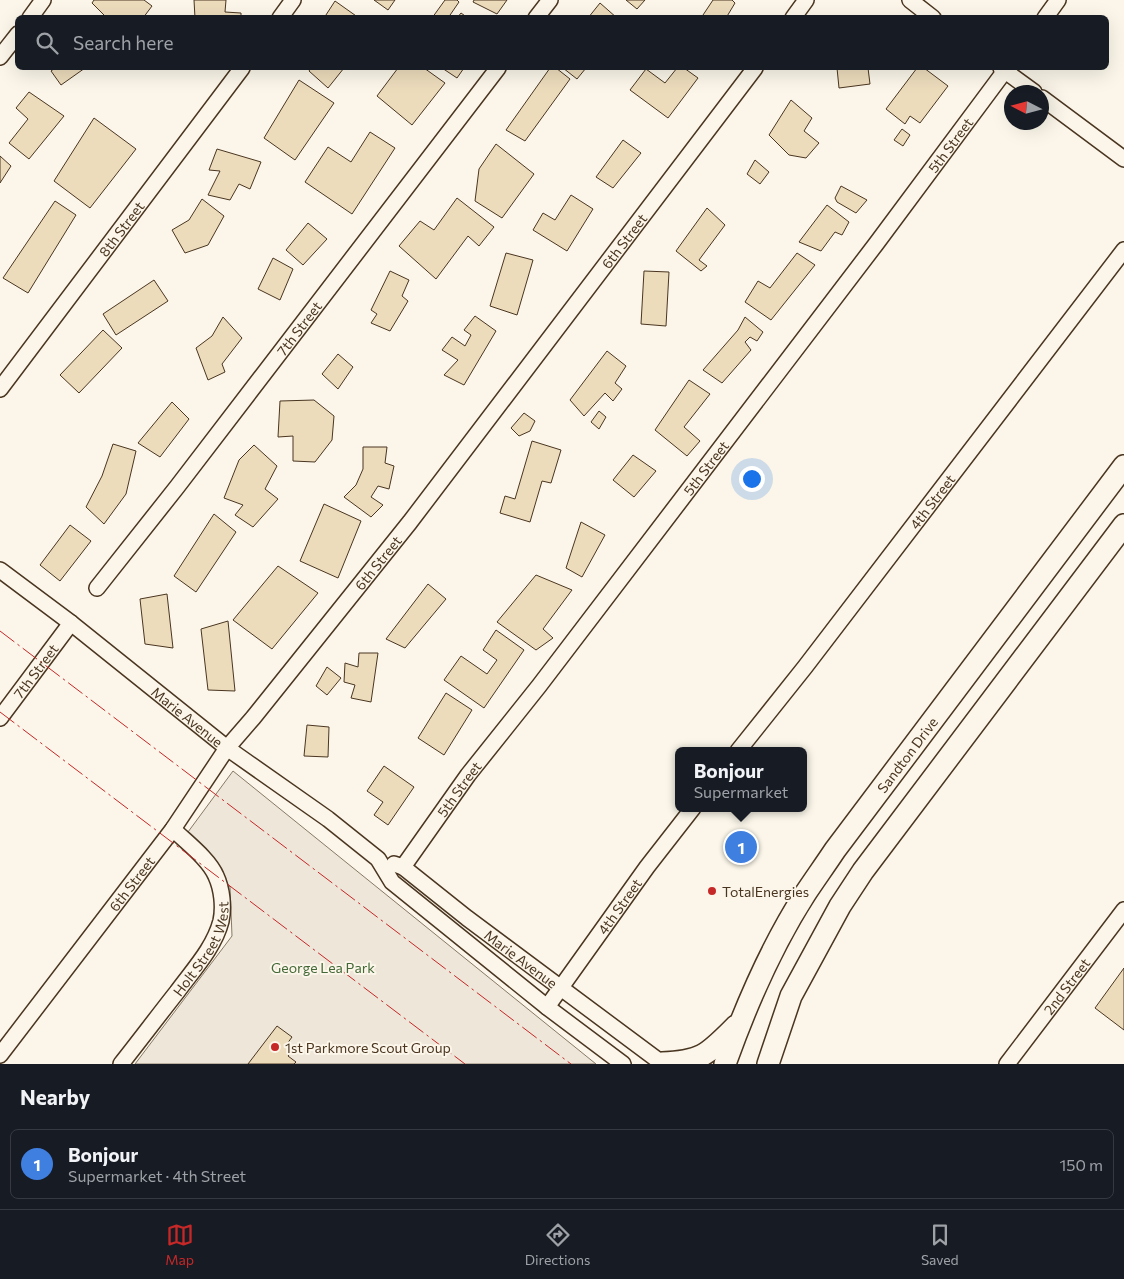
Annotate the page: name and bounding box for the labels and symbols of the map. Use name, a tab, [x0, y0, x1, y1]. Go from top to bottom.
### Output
north arrow	[1004, 85, 1049, 130]
street label: 5th Street	[924, 114, 976, 176]
street label: 8th Street	[95, 197, 147, 259]
street label: 6th Street	[597, 210, 650, 272]
street label: 7th Street	[273, 298, 325, 358]
street label: 5th Street	[679, 437, 732, 498]
your location	[739, 466, 765, 492]
street label: 4th Street	[905, 470, 958, 532]
street label: 6th Street	[351, 532, 405, 593]
street label: 7th Street	[10, 640, 61, 701]
street label: Marie Avenue	[148, 683, 227, 750]
street label: Sandton Drive	[873, 713, 941, 796]
street label: 5th Street	[433, 757, 484, 820]
pin: 1	[725, 828, 757, 866]
street label: 6th Street	[105, 852, 158, 914]
street label: 4th Street	[593, 875, 645, 937]
place label: TotalEnergies	[722, 883, 809, 900]
marker: TotalEnergies	[706, 885, 718, 897]
street label: Holt Street West	[169, 901, 231, 999]
street label: Marie Avenue	[481, 926, 561, 991]
street label: 2nd Street	[1039, 954, 1093, 1017]
park label: George Lea Park	[271, 959, 375, 976]
place label: 1st Parkmore Scout Group	[285, 1039, 451, 1056]
marker: 1st Parkmore Scout Group	[269, 1041, 281, 1053]

